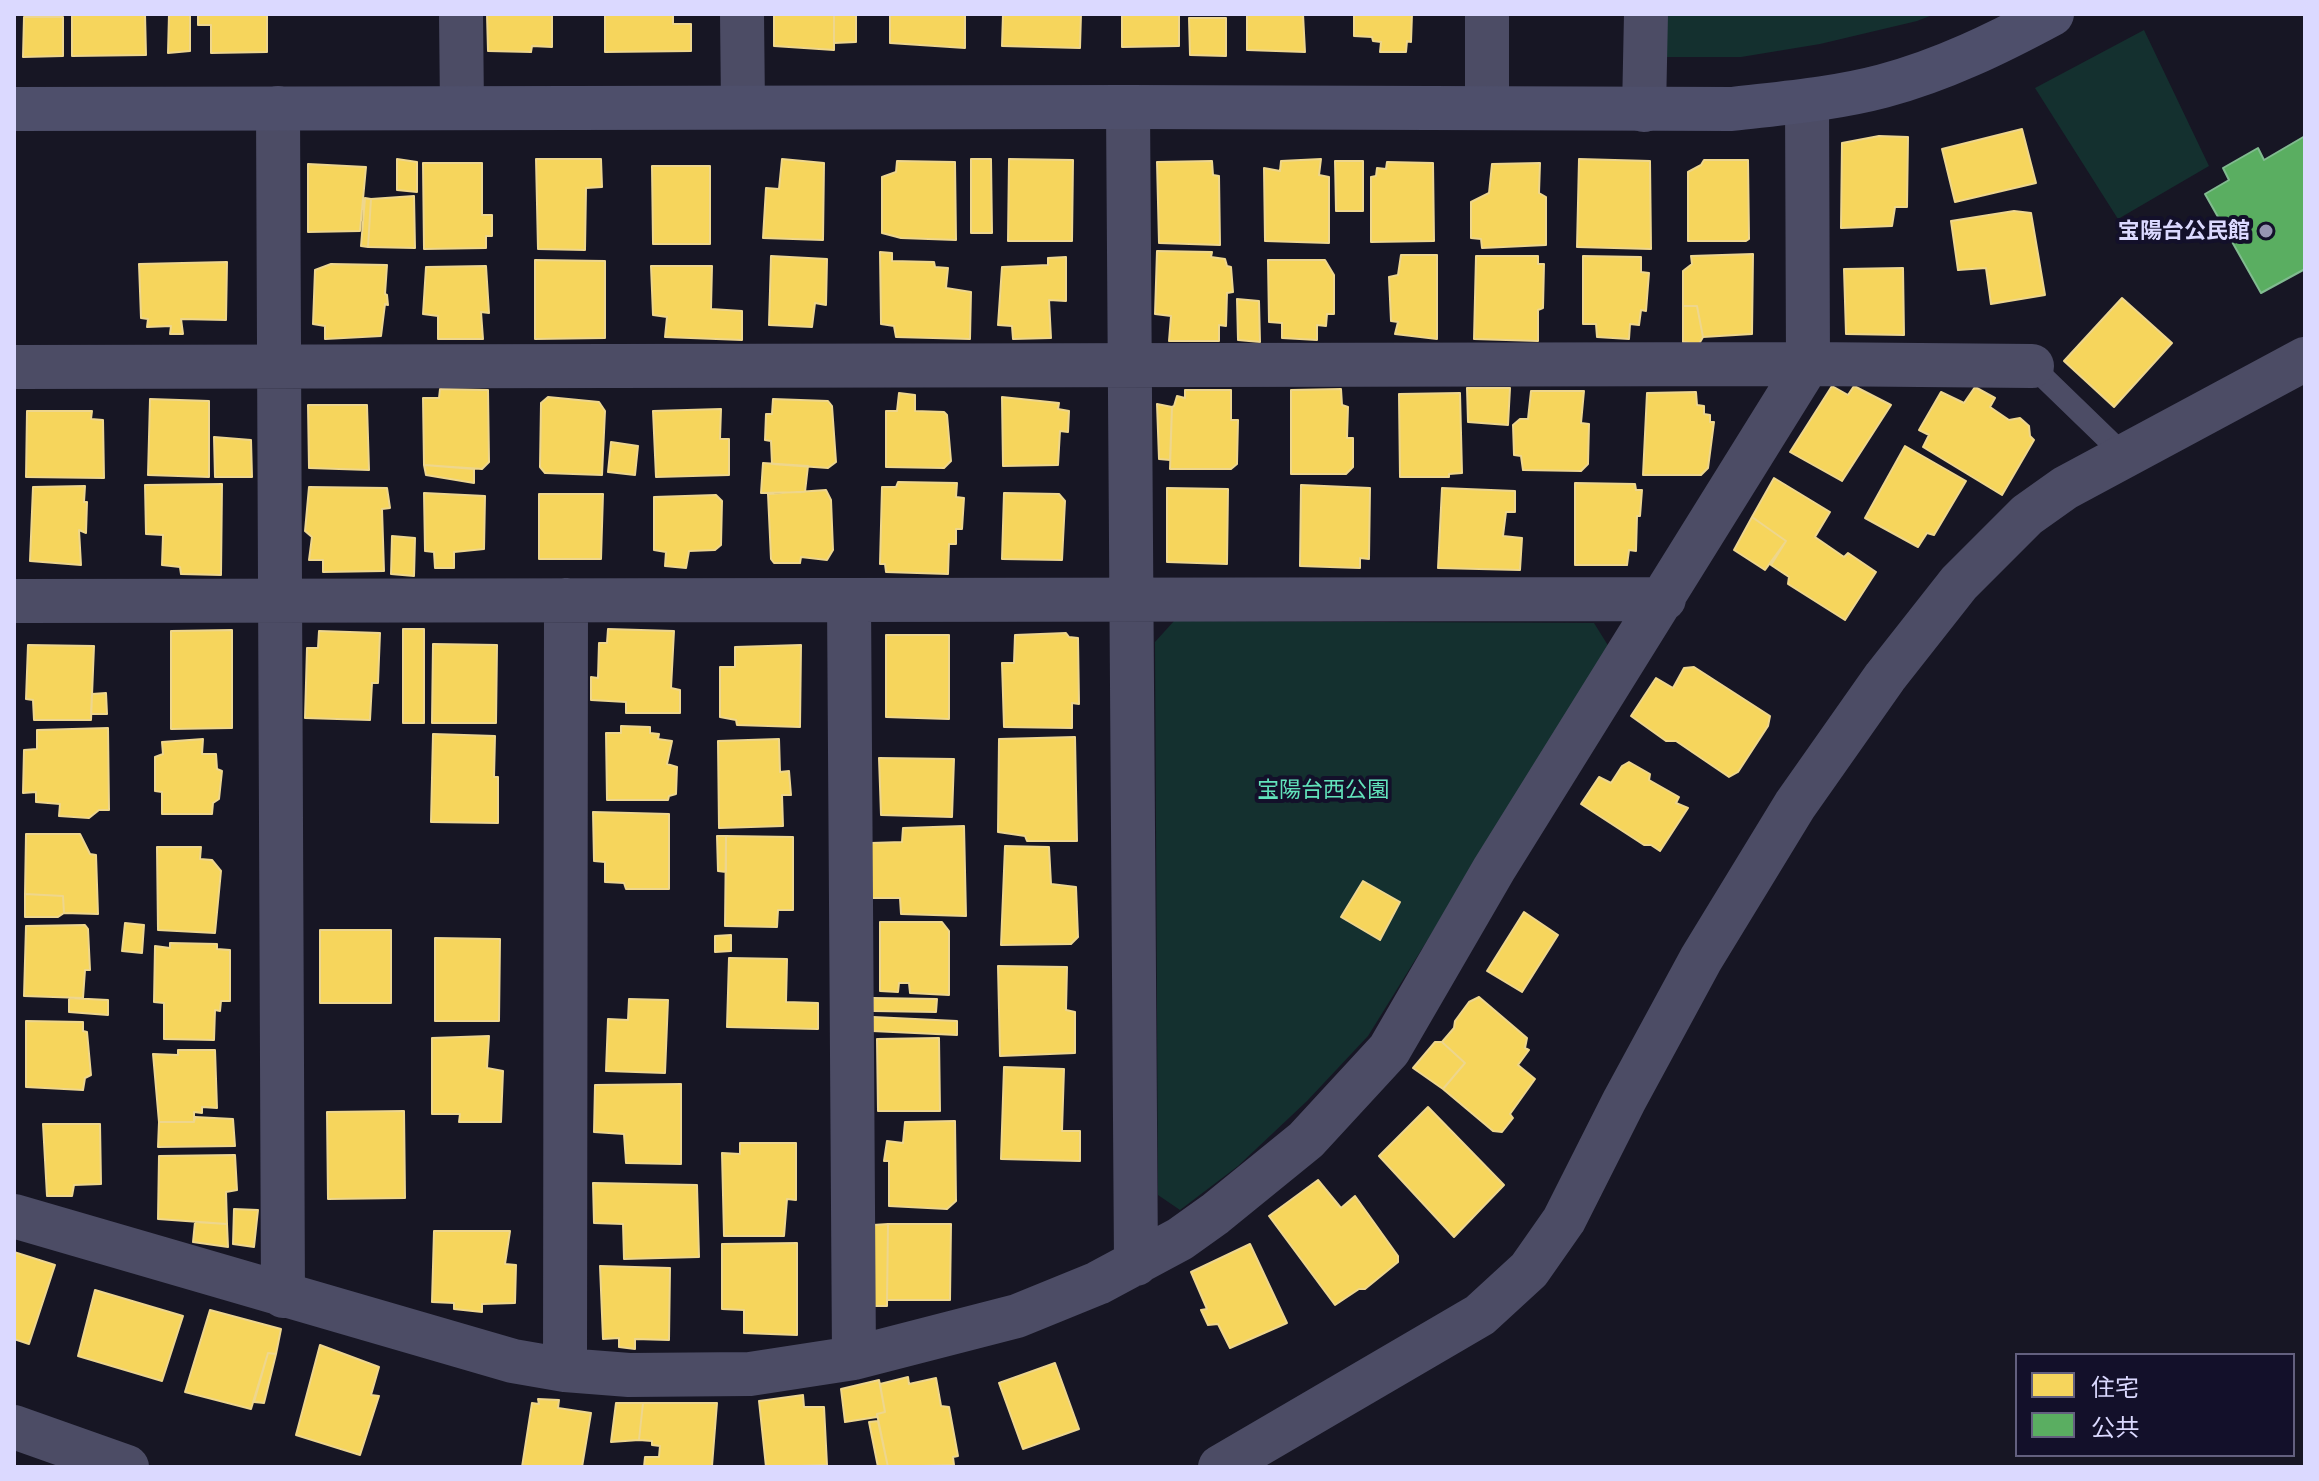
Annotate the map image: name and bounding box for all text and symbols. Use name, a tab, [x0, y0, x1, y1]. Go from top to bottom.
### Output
place label: 宝陽台公民館	[2118, 218, 2250, 244]
marker: 宝陽台公民館	[2257, 222, 2275, 240]
park label: 宝陽台西公園	[1257, 777, 1389, 803]
legend	[2015, 1353, 2295, 1457]
text: 住宅	[2091, 1372, 2139, 1401]
text: 公共	[2091, 1412, 2139, 1441]

